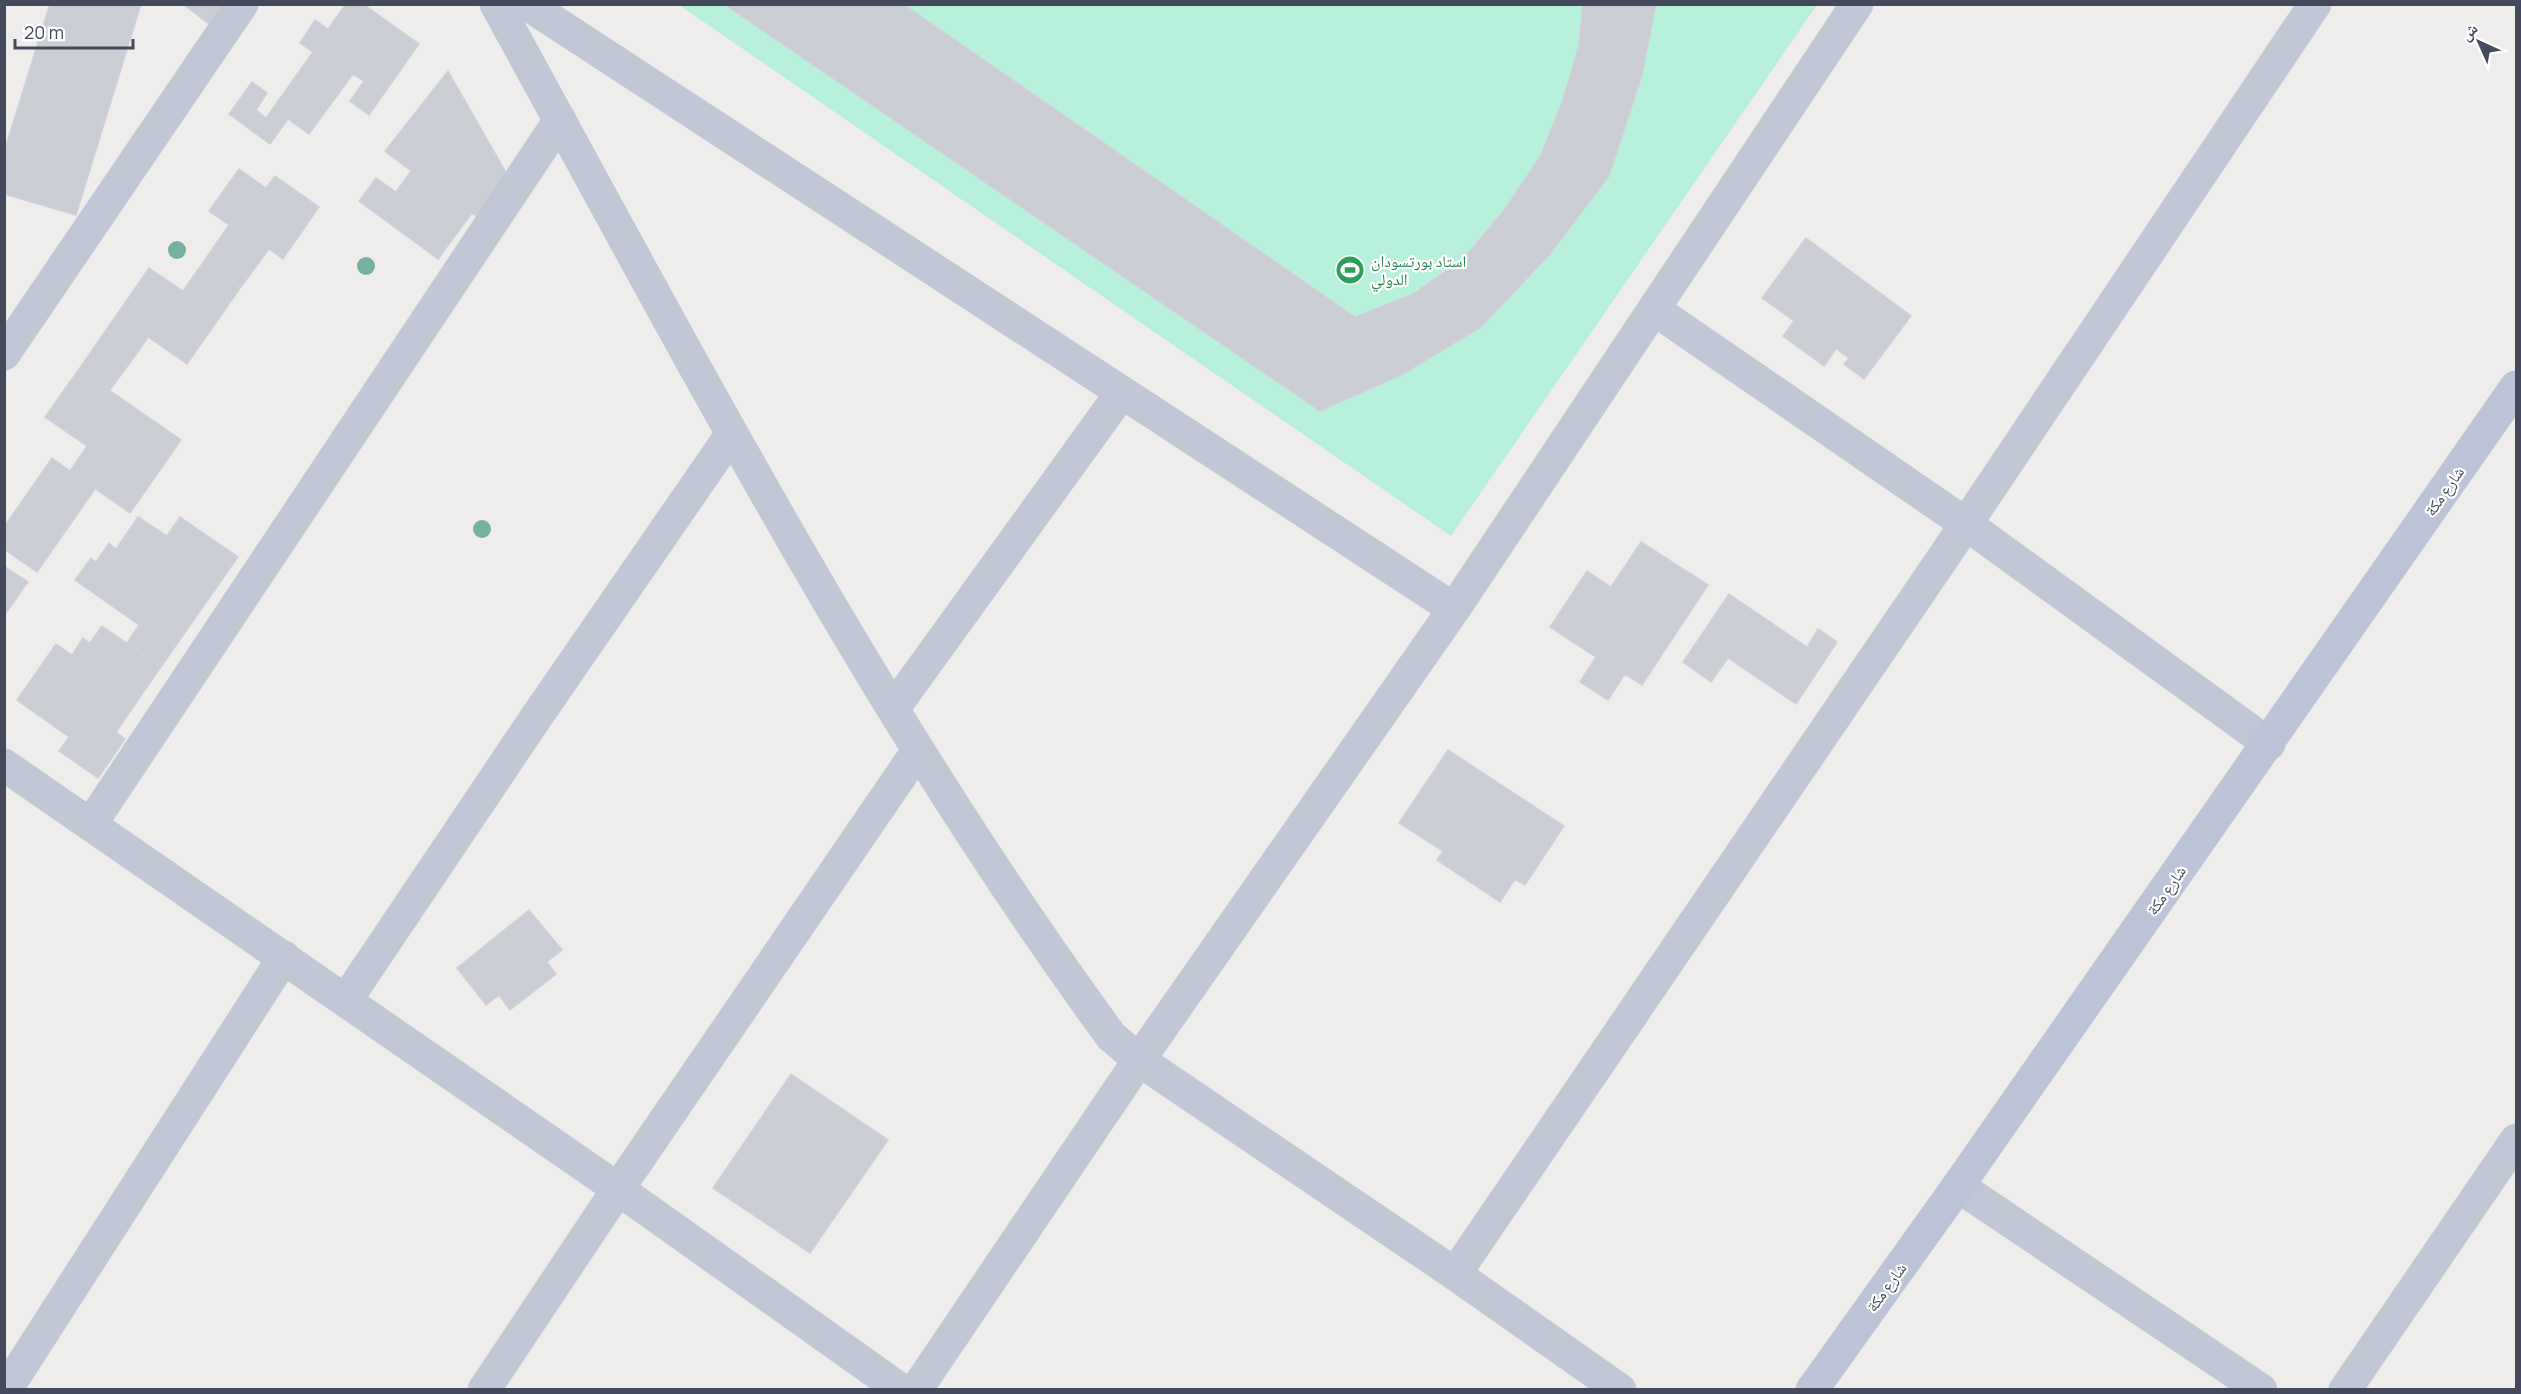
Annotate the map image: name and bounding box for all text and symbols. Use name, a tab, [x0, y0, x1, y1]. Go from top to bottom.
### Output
scale bar	[15, 12, 134, 50]
north arrow	[2449, 12, 2509, 72]
text: ش	[2455, 18, 2482, 45]
text: 20 m	[24, 20, 64, 44]
place label: استاد بورتسودان الدولي	[1371, 250, 1466, 292]
sports icon: استاد بورتسودان الدولي	[1334, 254, 1366, 286]
street label: شارع مكة	[2419, 462, 2469, 520]
street label: شارع مكة	[2141, 861, 2191, 919]
street label: شارع مكة	[1861, 1258, 1911, 1316]

